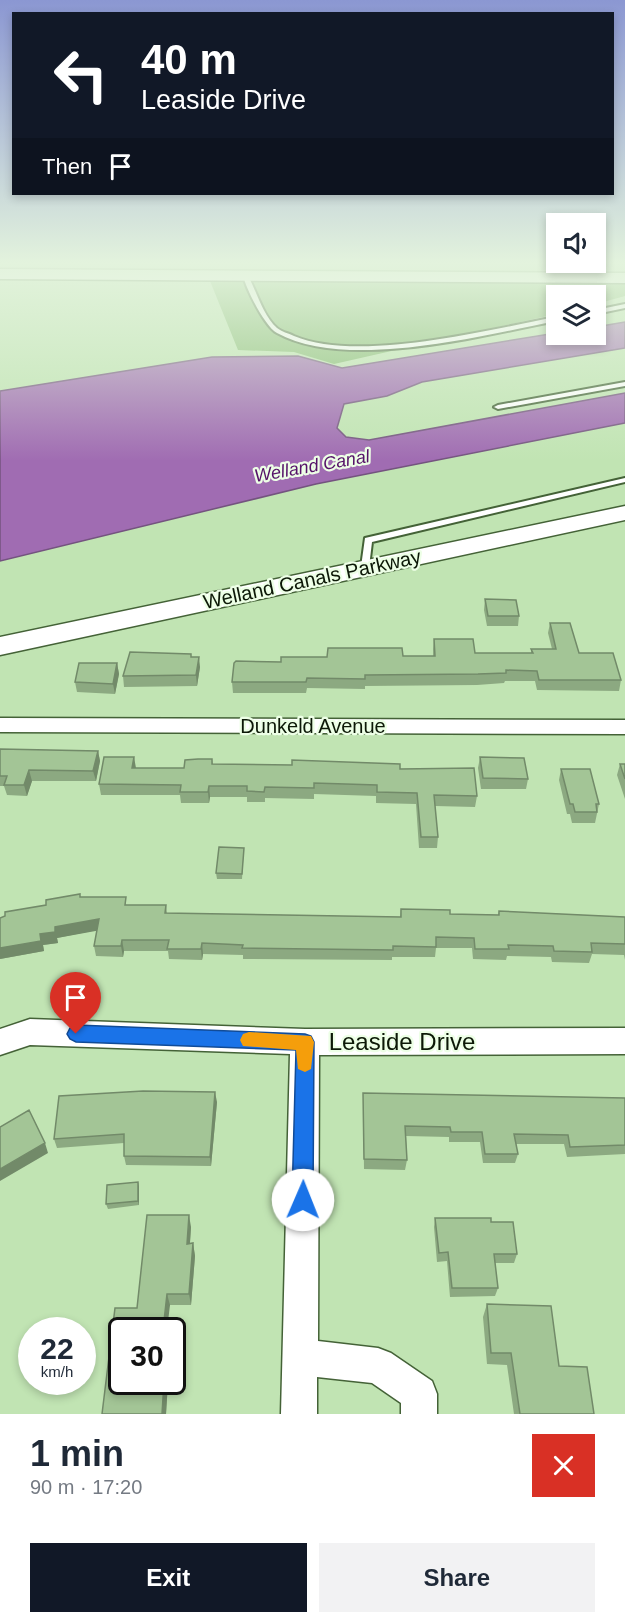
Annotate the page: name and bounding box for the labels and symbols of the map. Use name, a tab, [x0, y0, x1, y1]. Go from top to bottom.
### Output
water label: Welland Canal	[253, 446, 372, 486]
street label: Welland Canals Parkway	[201, 545, 423, 613]
street label: Dunkeld Avenue	[240, 715, 386, 737]
pin	[50, 972, 101, 1034]
street label: Leaside Drive	[329, 1028, 475, 1055]
position arrow	[271, 1168, 335, 1232]
speed limit sign: 30	[108, 1317, 186, 1395]

